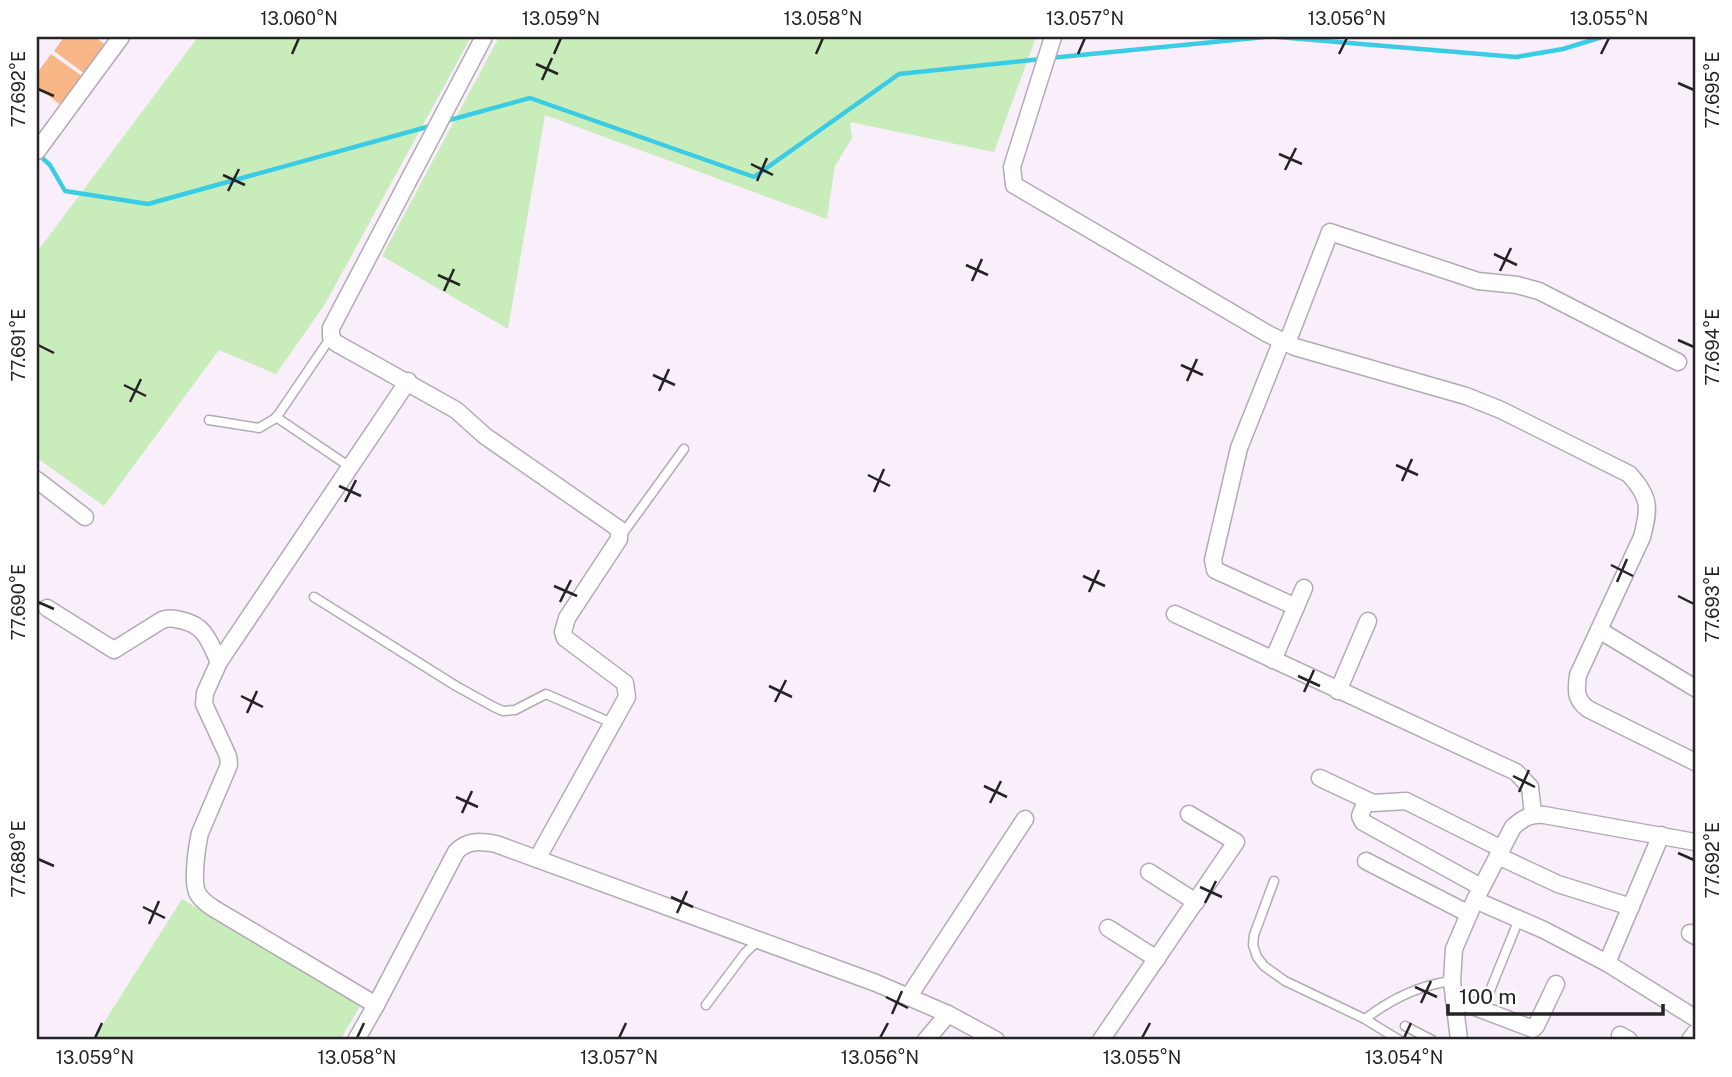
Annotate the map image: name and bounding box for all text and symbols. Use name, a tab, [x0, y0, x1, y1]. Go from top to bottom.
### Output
text: 13.060°N	[260, 8, 338, 29]
text: 13.059°N	[522, 8, 600, 29]
text: 13.058°N	[784, 8, 862, 29]
text: 13.057°N	[1046, 8, 1124, 29]
text: 13.056°N	[1308, 8, 1386, 29]
text: 13.055°N	[1570, 8, 1648, 29]
text: 77.692°E	[8, 51, 29, 127]
text: 77.695°E	[1702, 51, 1723, 129]
text: 77.691°E	[8, 309, 29, 381]
text: 77.694°E	[1702, 309, 1723, 385]
text: 77.690°E	[8, 564, 29, 640]
text: 77.693°E	[1702, 566, 1723, 642]
text: 77.689°E	[8, 820, 29, 898]
text: 77.692°E	[1702, 822, 1723, 898]
scale bar	[1448, 972, 1664, 1016]
text: 100 m	[1459, 984, 1516, 1009]
text: 13.059°N	[56, 1047, 134, 1068]
text: 13.058°N	[318, 1047, 396, 1068]
text: 13.057°N	[580, 1047, 658, 1068]
text: 13.056°N	[841, 1047, 919, 1068]
text: 13.055°N	[1103, 1047, 1181, 1068]
text: 13.054°N	[1365, 1047, 1443, 1068]

